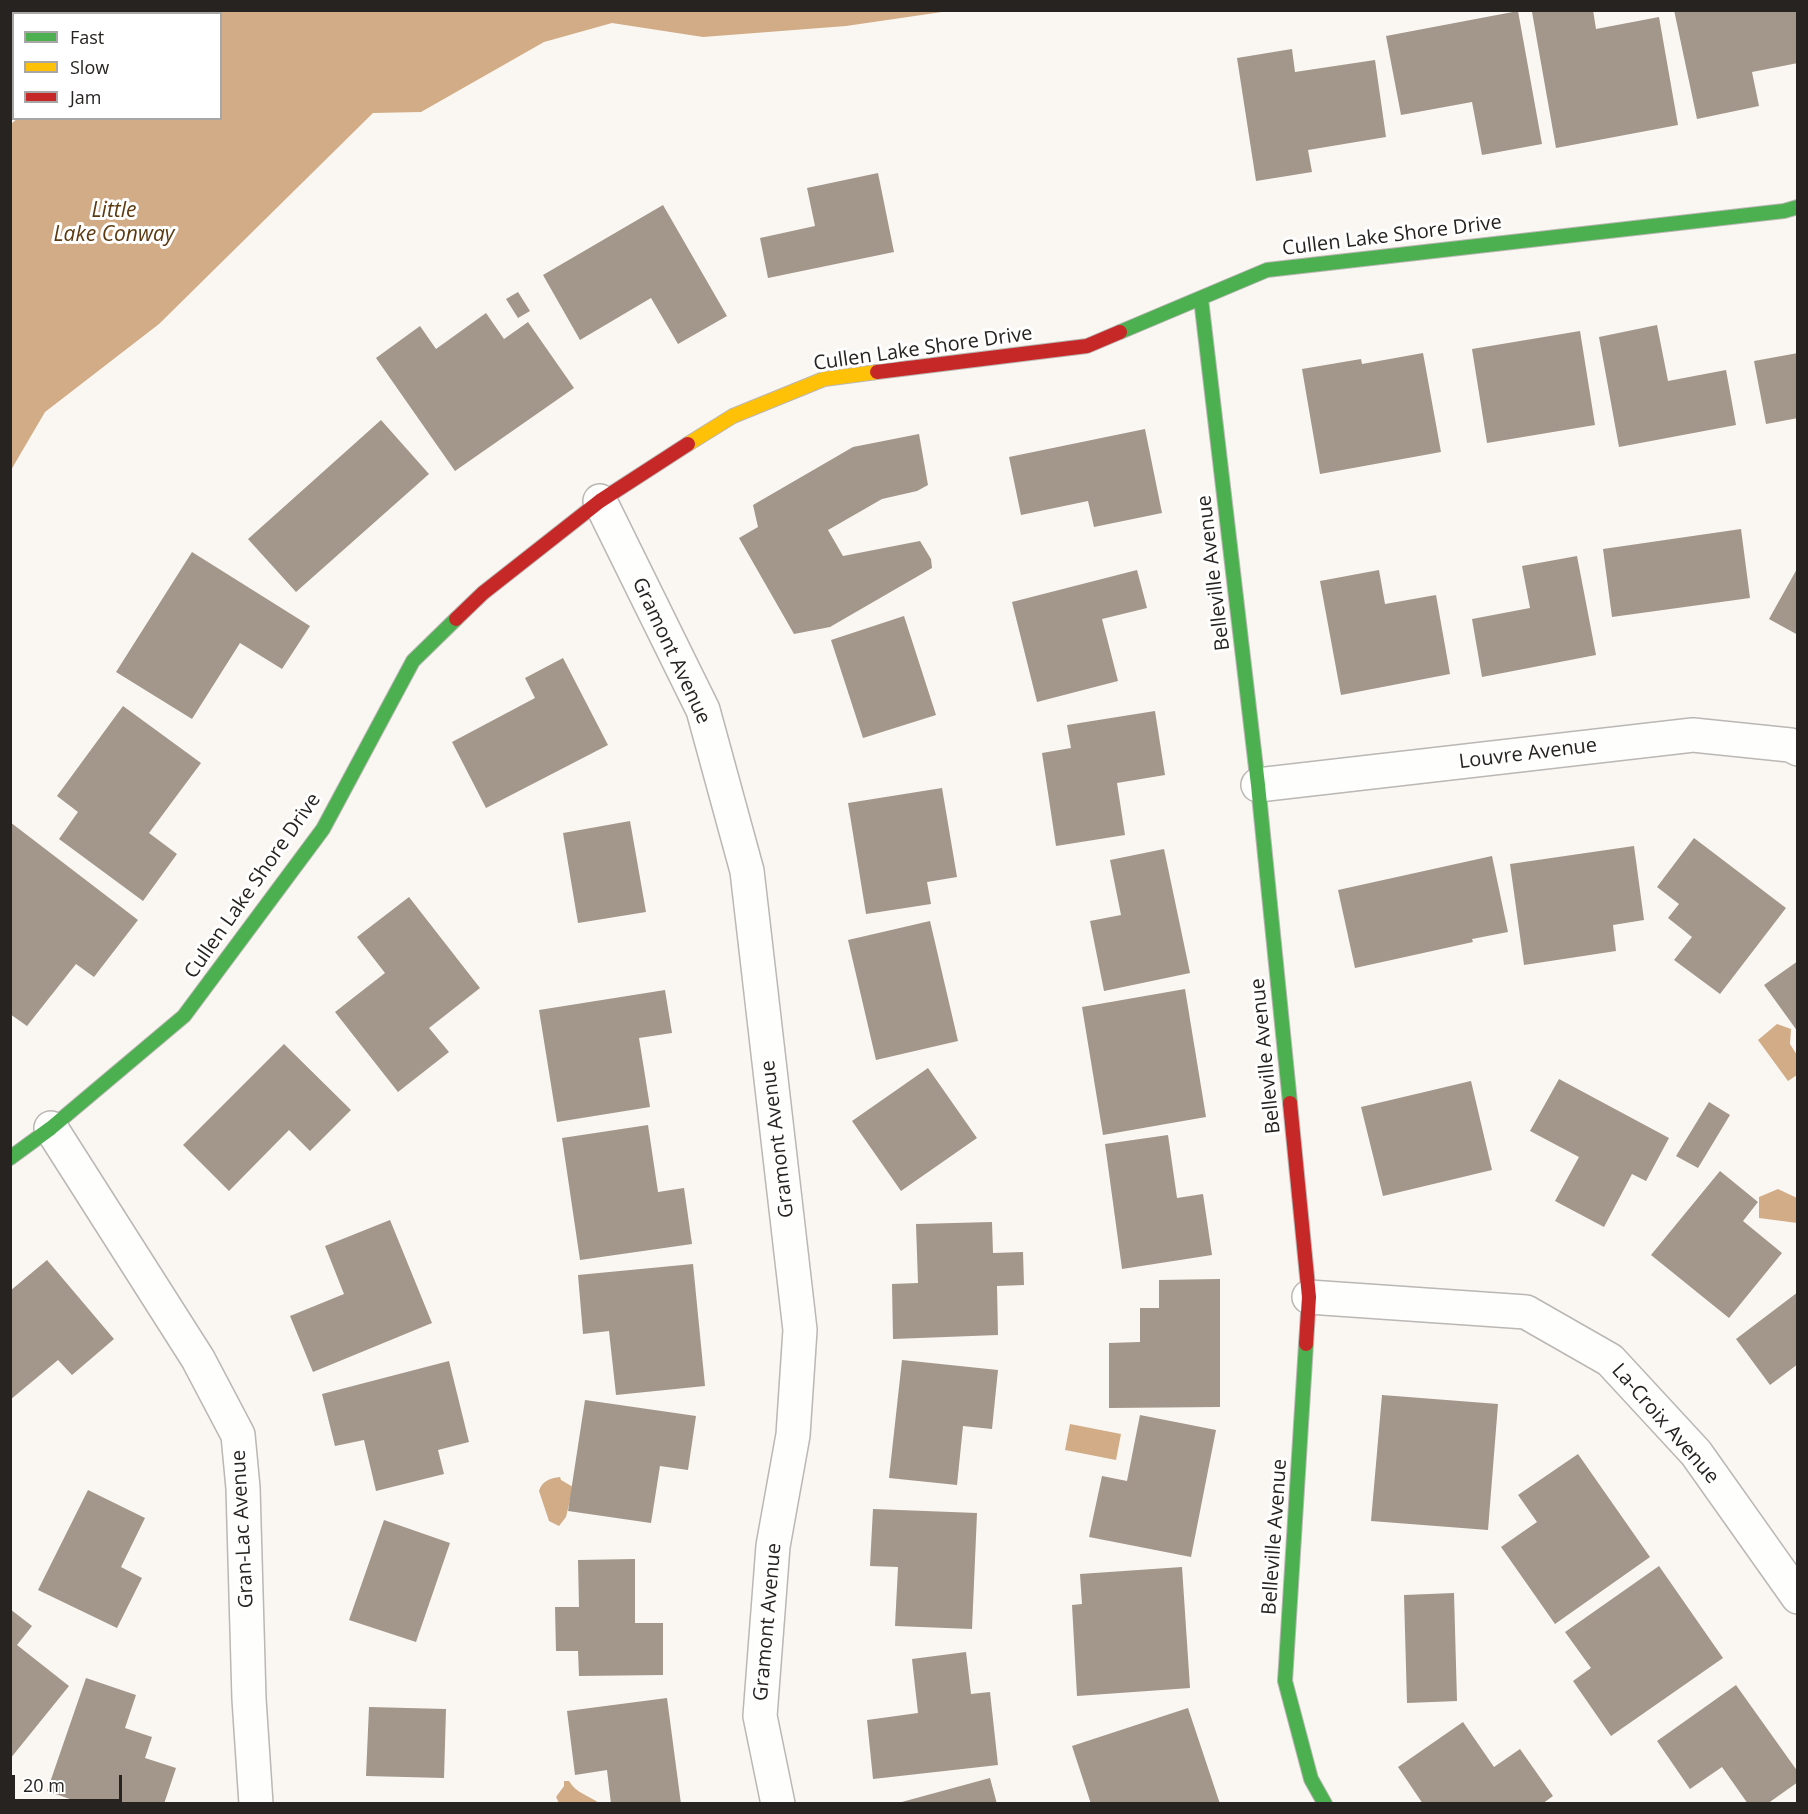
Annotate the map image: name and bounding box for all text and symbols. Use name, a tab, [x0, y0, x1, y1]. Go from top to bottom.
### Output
legend	[12, 12, 222, 120]
text: Fast	[70, 25, 104, 49]
text: Slow	[70, 55, 109, 79]
text: Jam	[70, 85, 102, 109]
water label: Little Lake Conway	[54, 198, 174, 248]
street label: Cullen Lake Shore Drive	[1281, 211, 1503, 261]
street label: Cullen Lake Shore Drive	[812, 322, 1034, 376]
street label: Belleville Avenue	[1193, 494, 1235, 652]
street label: Gramont Avenue	[627, 574, 715, 728]
street label: Louvre Avenue	[1458, 734, 1598, 774]
street label: Cullen Lake Shore Drive	[180, 789, 326, 983]
street label: Belleville Avenue	[1246, 977, 1286, 1135]
street label: Gramont Avenue	[756, 1059, 800, 1219]
street label: La-Croix Avenue	[1606, 1359, 1724, 1489]
street label: Gran-Lac Avenue	[227, 1449, 259, 1609]
street label: Belleville Avenue	[1258, 1458, 1292, 1616]
street label: Gramont Avenue	[749, 1542, 787, 1702]
scale bar	[15, 1763, 124, 1801]
text: 20 m	[23, 1773, 65, 1797]

